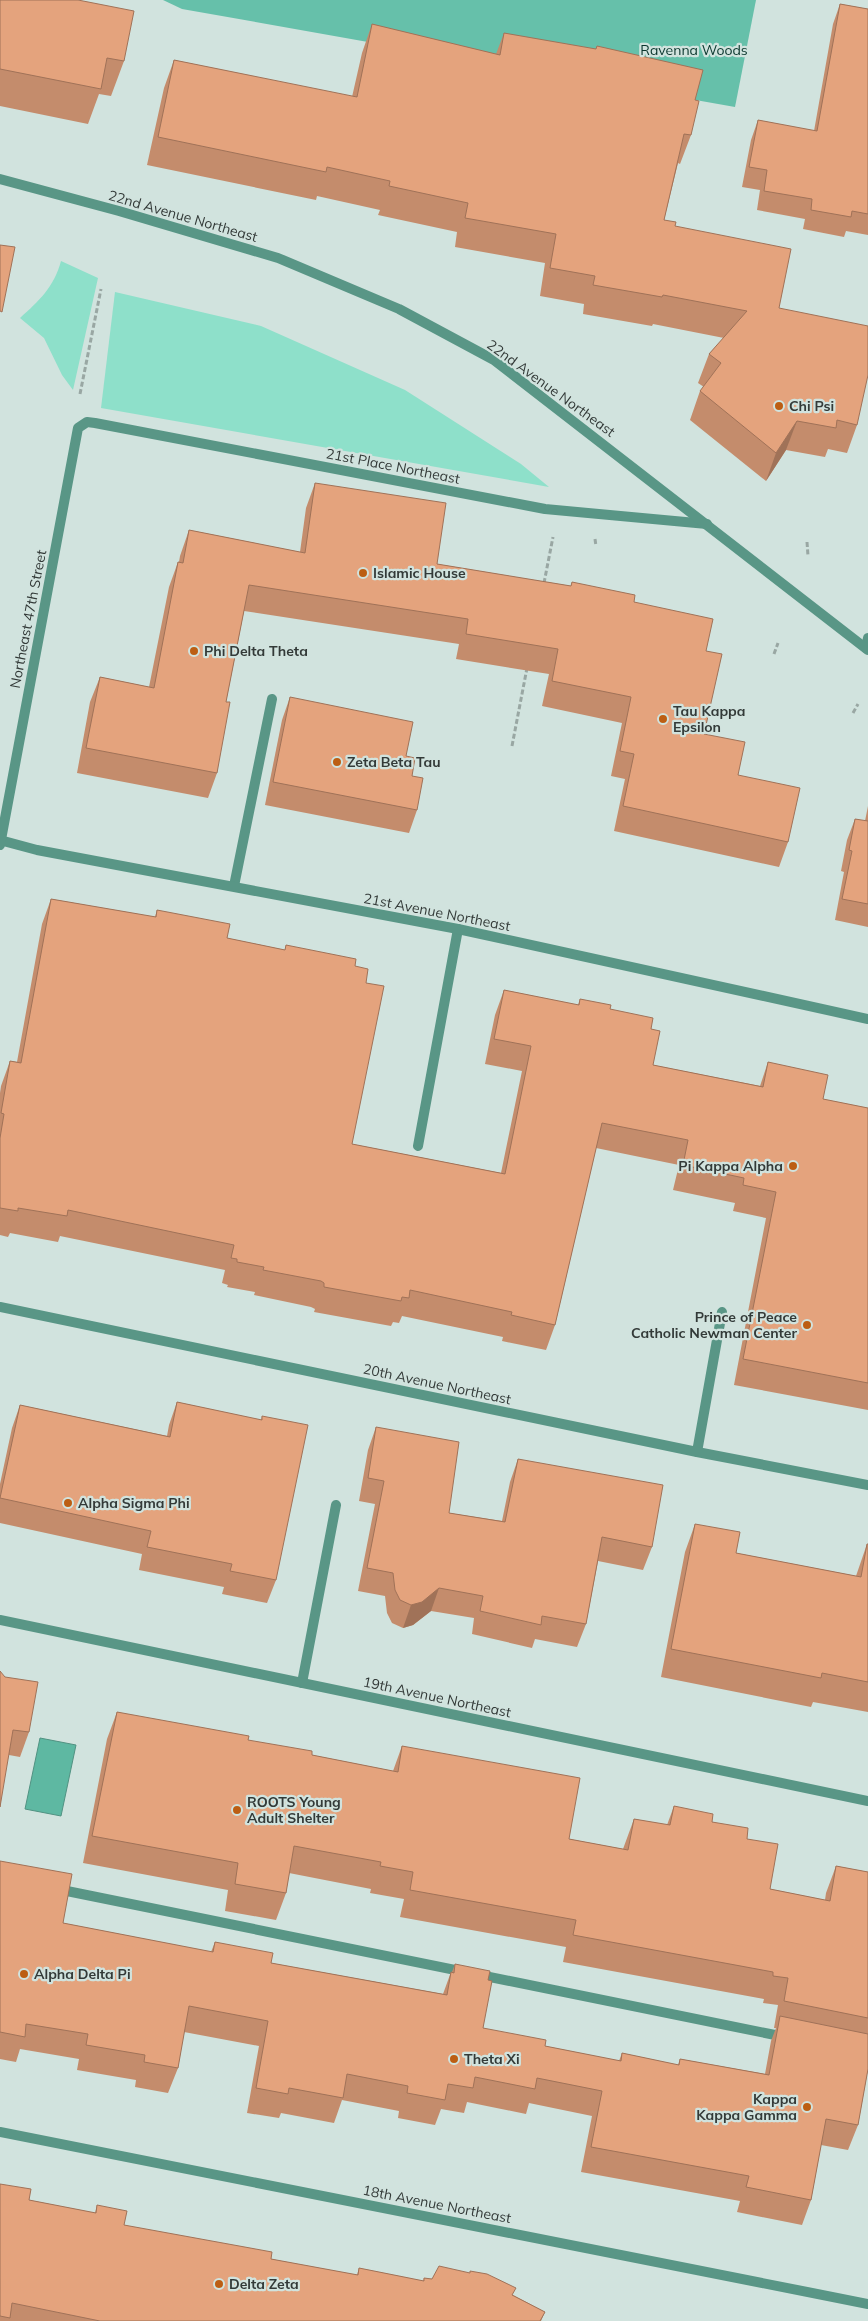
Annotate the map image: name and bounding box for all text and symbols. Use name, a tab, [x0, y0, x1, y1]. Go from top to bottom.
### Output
park label: Ravenna Woods	[640, 41, 748, 59]
street label: 22nd Avenue Northeast	[106, 186, 260, 246]
street label: 22nd Avenue Northeast	[483, 335, 619, 441]
place label: Chi Psi	[789, 397, 834, 415]
marker: Chi Psi	[773, 400, 785, 412]
street label: 21st Place Northeast	[325, 444, 462, 488]
street label: Northeast 47th Street	[6, 548, 50, 690]
place label: Islamic House	[373, 564, 466, 582]
marker: Islamic House	[357, 567, 369, 579]
place label: Phi Delta Theta	[204, 642, 308, 660]
marker: Phi Delta Theta	[188, 645, 200, 657]
place label: Tau Kappa Epsilon	[673, 702, 745, 736]
marker: Tau Kappa Epsilon	[657, 713, 669, 725]
place label: Zeta Beta Tau	[347, 753, 441, 771]
marker: Zeta Beta Tau	[331, 756, 343, 768]
street label: 21st Avenue Northeast	[362, 889, 512, 935]
place label: Pi Kappa Alpha	[678, 1157, 783, 1175]
marker: Pi Kappa Alpha	[787, 1160, 799, 1172]
place label: Prince of Peace Catholic Newman Center	[631, 1308, 797, 1342]
marker: Prince of Peace Catholic Newman Center	[801, 1319, 813, 1331]
street label: 20th Avenue Northeast	[361, 1360, 513, 1408]
place label: Alpha Sigma Phi	[78, 1494, 190, 1512]
marker: Alpha Sigma Phi	[62, 1497, 74, 1509]
street label: 19th Avenue Northeast	[361, 1673, 513, 1721]
place label: ROOTS Young Adult Shelter	[247, 1793, 341, 1827]
marker: ROOTS Young Adult Shelter	[231, 1804, 243, 1816]
place label: Alpha Delta Pi	[34, 1965, 131, 1983]
marker: Alpha Delta Pi	[18, 1968, 30, 1980]
place label: Theta Xi	[464, 2050, 520, 2068]
marker: Theta Xi	[448, 2053, 460, 2065]
place label: Kappa Kappa Gamma	[696, 2090, 797, 2124]
marker: Kappa Kappa Gamma	[801, 2101, 813, 2113]
street label: 18th Avenue Northeast	[361, 2181, 513, 2227]
place label: Delta Zeta	[229, 2275, 299, 2293]
marker: Delta Zeta	[213, 2278, 225, 2290]

